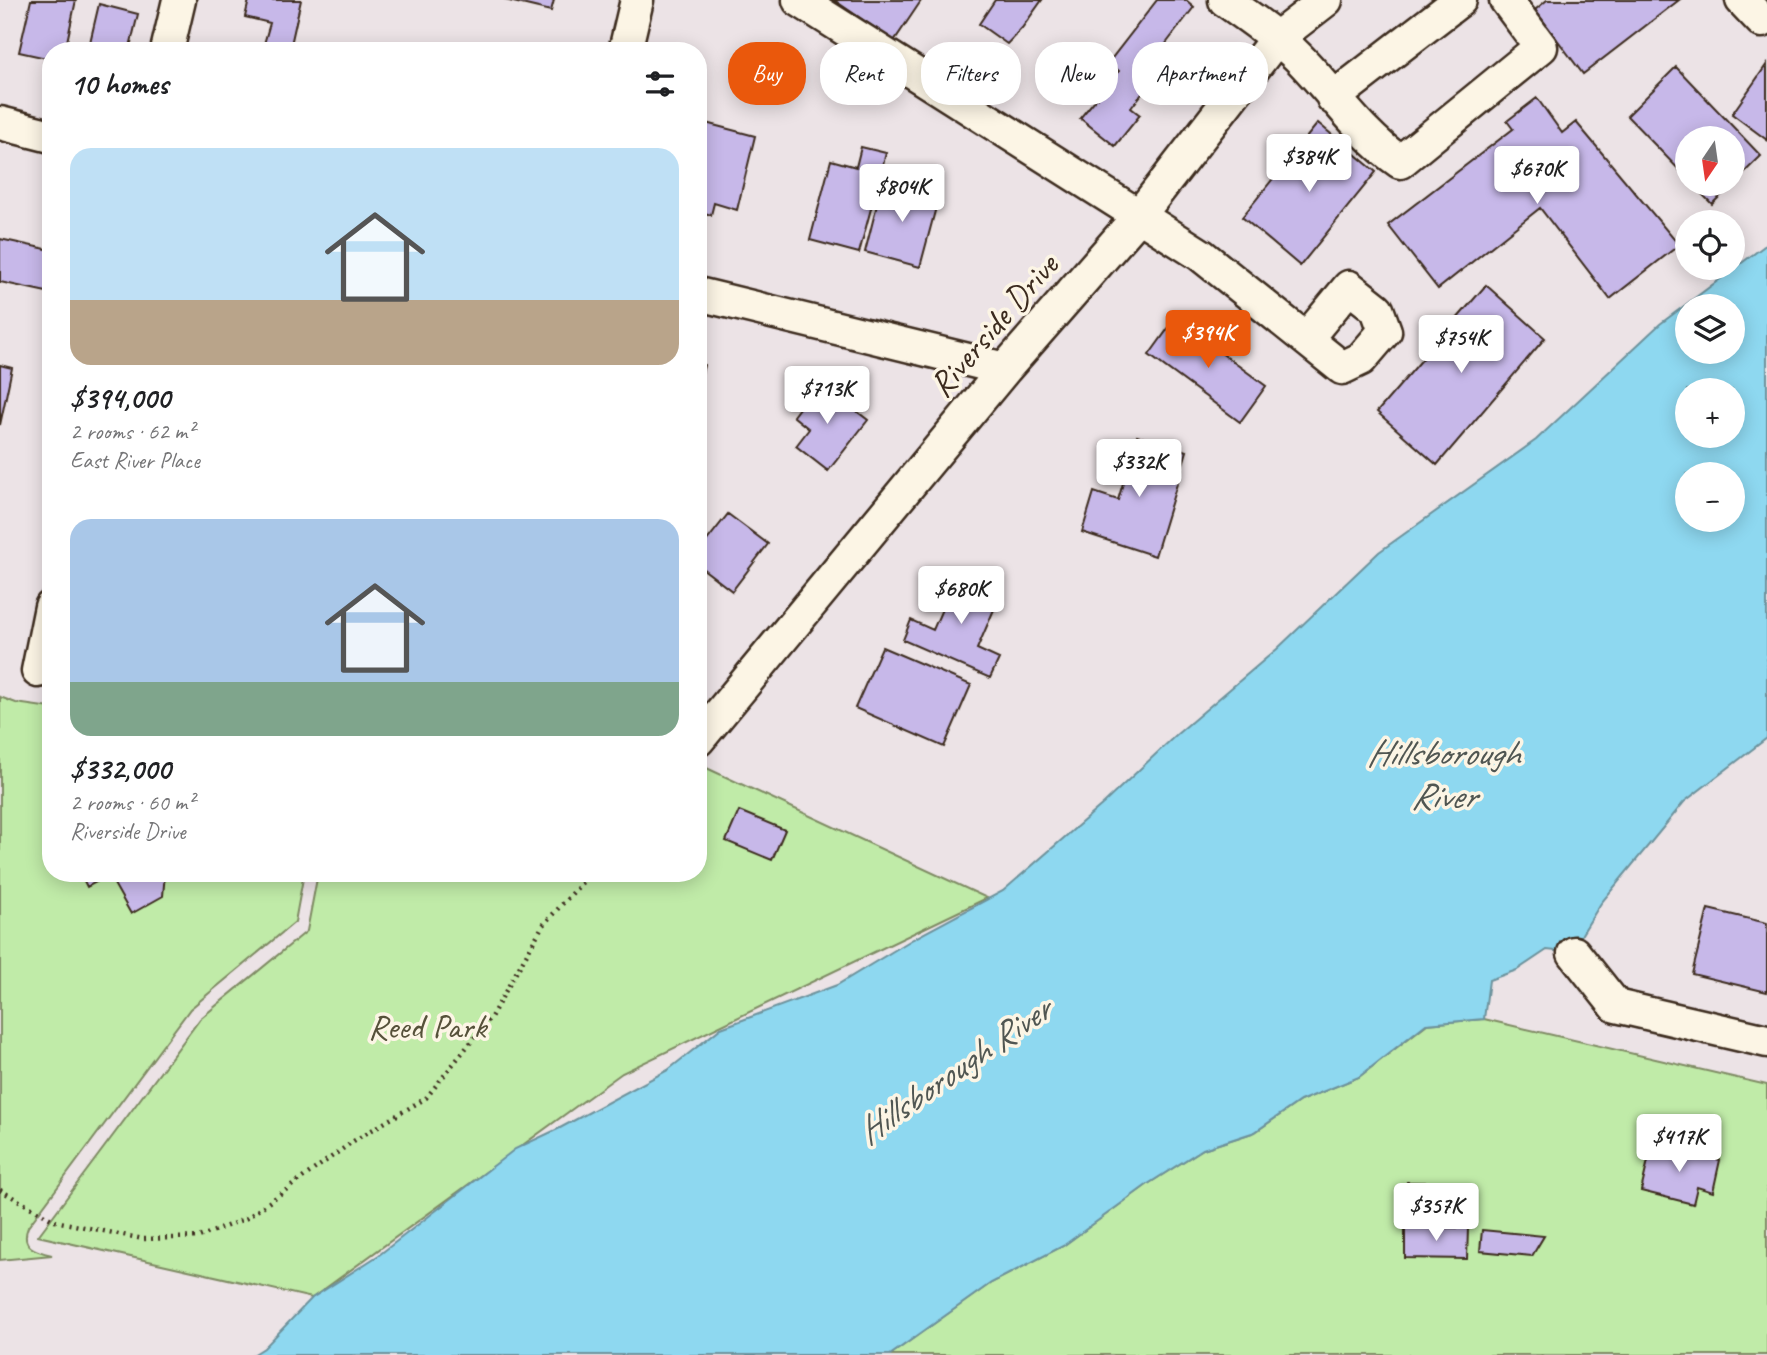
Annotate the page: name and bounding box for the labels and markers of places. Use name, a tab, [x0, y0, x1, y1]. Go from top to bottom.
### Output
pin: $384K	[1260, 134, 1358, 194]
pin: $670K	[1488, 146, 1586, 206]
pin: $804K	[853, 164, 951, 224]
pin: $394K	[1159, 310, 1257, 370]
pin: $754K	[1412, 316, 1510, 375]
pin: $713K	[778, 366, 876, 426]
pin: $332K	[1090, 440, 1188, 499]
pin: $680K	[912, 566, 1010, 626]
pin: $417K	[1630, 1114, 1728, 1174]
pin: $357K	[1387, 1184, 1485, 1243]

